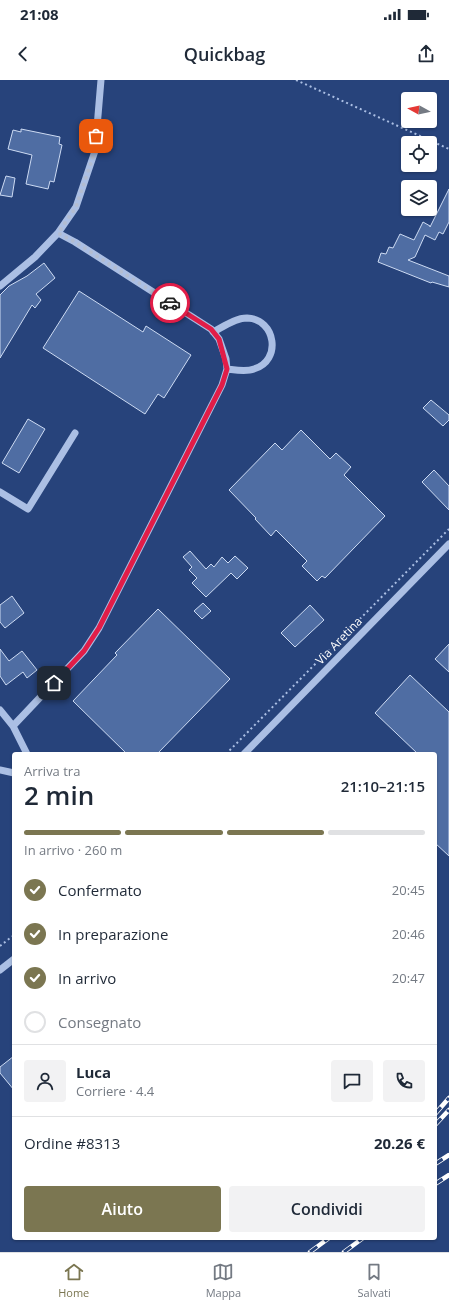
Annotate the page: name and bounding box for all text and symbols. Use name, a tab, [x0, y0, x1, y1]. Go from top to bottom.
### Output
text: 21:08	[20, 4, 59, 24]
text: Quickbag	[184, 42, 265, 66]
icon: back	[12, 43, 34, 65]
icon: share	[415, 43, 437, 65]
north arrow	[401, 92, 437, 128]
map controls	[401, 92, 437, 216]
pin	[79, 119, 113, 153]
icon: bag	[85, 125, 107, 147]
button: locate	[401, 136, 437, 172]
button: layers	[401, 180, 437, 216]
courier	[150, 283, 190, 323]
icon: car	[159, 292, 181, 314]
street label: Via Aretina	[311, 613, 366, 668]
pin	[37, 666, 71, 700]
icon: home	[43, 672, 65, 694]
text: Arriva tra	[24, 762, 80, 780]
text: 21:10–21:15	[341, 776, 425, 796]
text: 2 min	[24, 777, 94, 813]
text: In arrivo · 260 m	[24, 841, 122, 859]
icon: check	[24, 879, 46, 901]
text: Confermato	[58, 880, 142, 900]
text: 20:45	[392, 881, 425, 899]
icon: check	[24, 923, 46, 945]
text: In preparazione	[58, 924, 168, 944]
text: 20:46	[392, 925, 425, 943]
icon: check	[24, 967, 46, 989]
text: In arrivo	[58, 968, 116, 988]
text: 20:47	[392, 969, 425, 987]
text: Consegnato	[58, 1012, 141, 1032]
button: person	[24, 1060, 66, 1102]
button: chat	[331, 1060, 373, 1102]
button: phone	[383, 1060, 425, 1102]
text: Luca	[76, 1062, 111, 1082]
text: Corriere · 4.4	[76, 1082, 154, 1100]
text: Ordine #8313	[24, 1133, 120, 1153]
text: 20.26 €	[374, 1133, 425, 1153]
button: Aiuto	[24, 1186, 221, 1232]
button: Condividi	[229, 1186, 425, 1232]
tab: Home	[58, 1261, 89, 1300]
tab: Mappa	[206, 1261, 241, 1300]
tab: Salvati	[358, 1261, 391, 1300]

